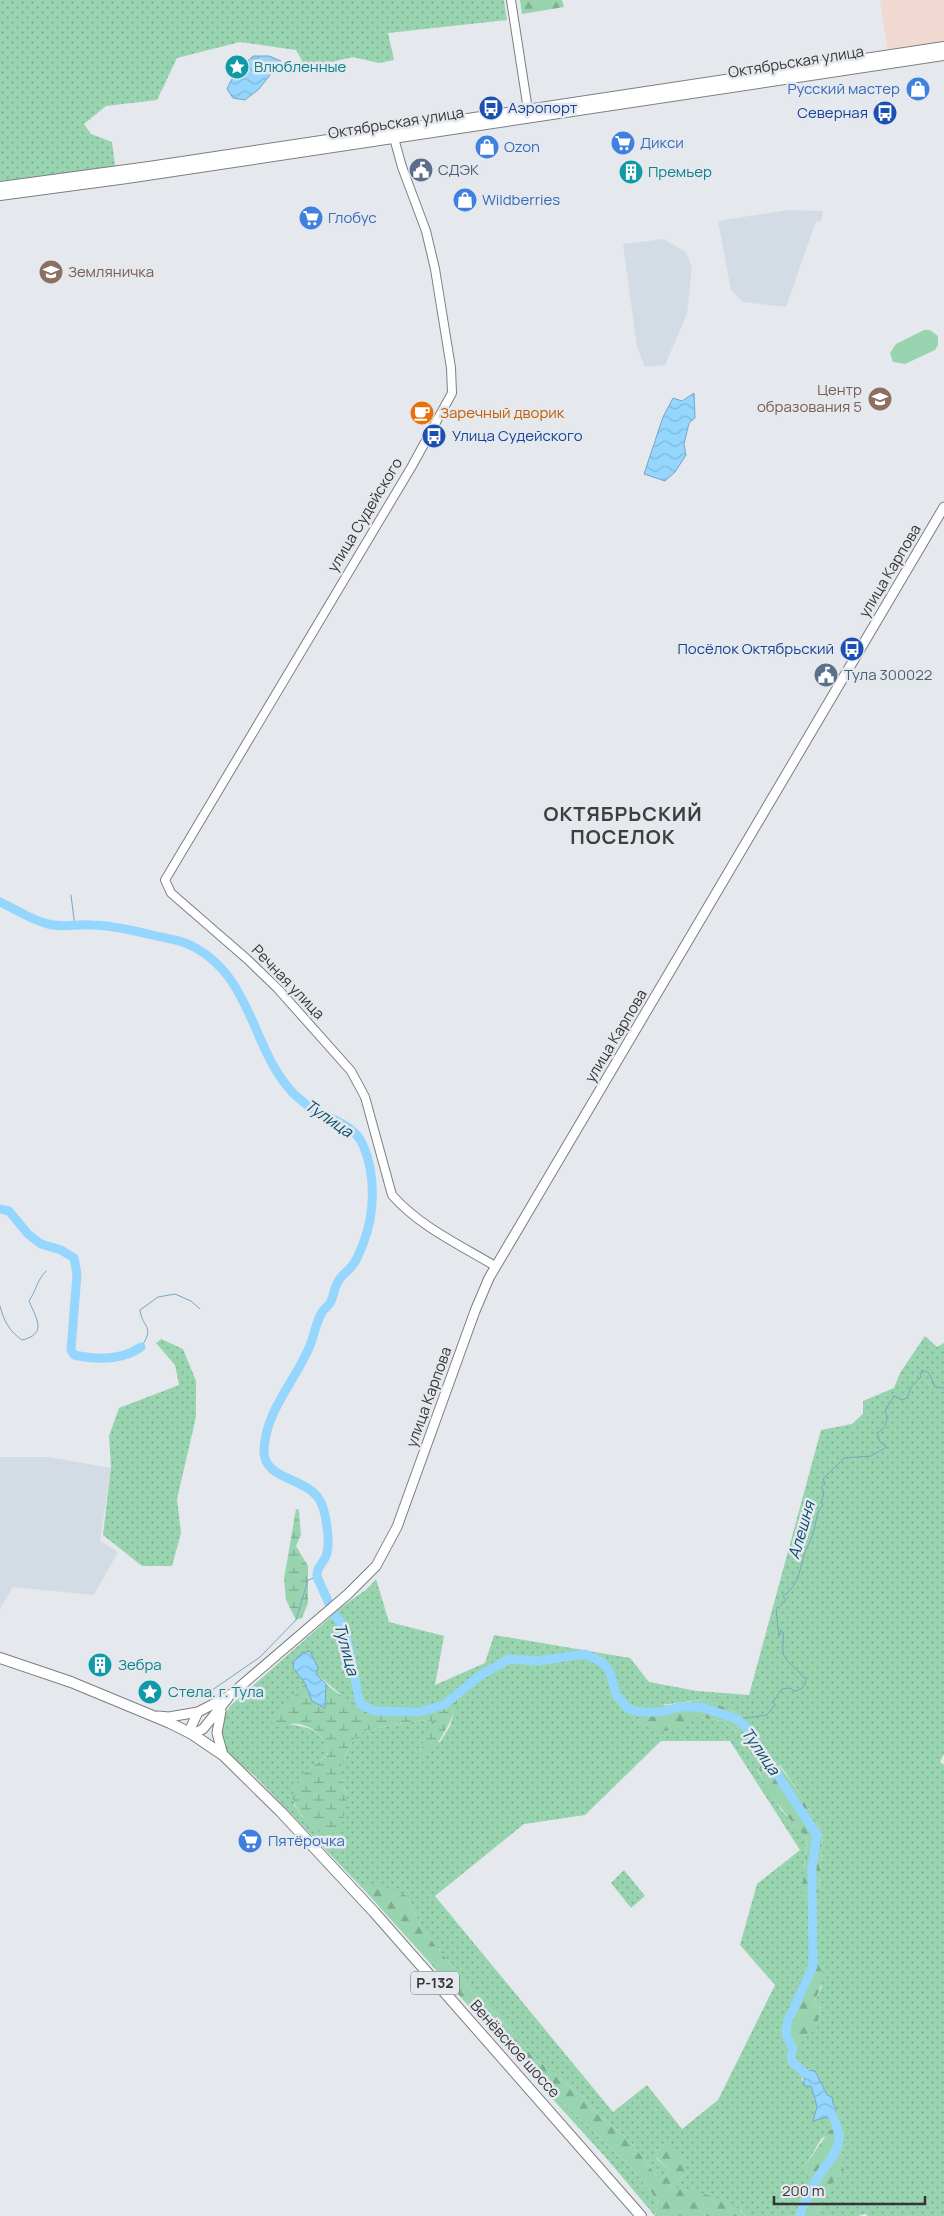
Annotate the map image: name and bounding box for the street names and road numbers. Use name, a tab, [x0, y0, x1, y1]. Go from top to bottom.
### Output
street label: Октябрьская улица	[726, 40, 865, 83]
street label: Октябрьская улица	[326, 101, 465, 144]
street label: улица Судейского	[322, 453, 407, 576]
street label: улица Карпова	[853, 520, 926, 621]
street label: Речная улица	[247, 940, 330, 1024]
street label: улица Карпова	[579, 985, 652, 1086]
street label: улица Карпова	[401, 1344, 456, 1450]
road number: Р-132	[411, 1972, 459, 1995]
street label: Венёвское шоссе	[466, 1995, 565, 2102]

